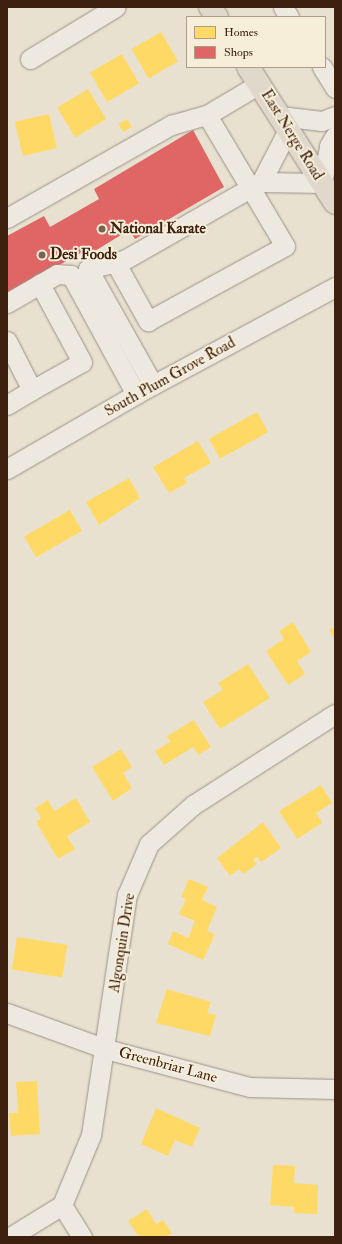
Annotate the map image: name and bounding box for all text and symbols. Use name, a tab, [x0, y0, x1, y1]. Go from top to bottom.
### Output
legend	[186, 16, 326, 68]
text: Homes	[224, 25, 258, 40]
text: Shops	[224, 45, 253, 60]
street label: East Nerge Road	[257, 86, 327, 184]
place label: National Karate	[110, 220, 206, 238]
marker: National Karate	[97, 224, 107, 234]
place label: Desi Foods	[50, 246, 117, 264]
marker: Desi Foods	[37, 250, 47, 260]
street label: South Plum Grove Road	[102, 334, 238, 420]
street label: Algonquin Drive	[105, 892, 139, 994]
street label: Greenbriar Lane	[117, 1043, 219, 1087]

